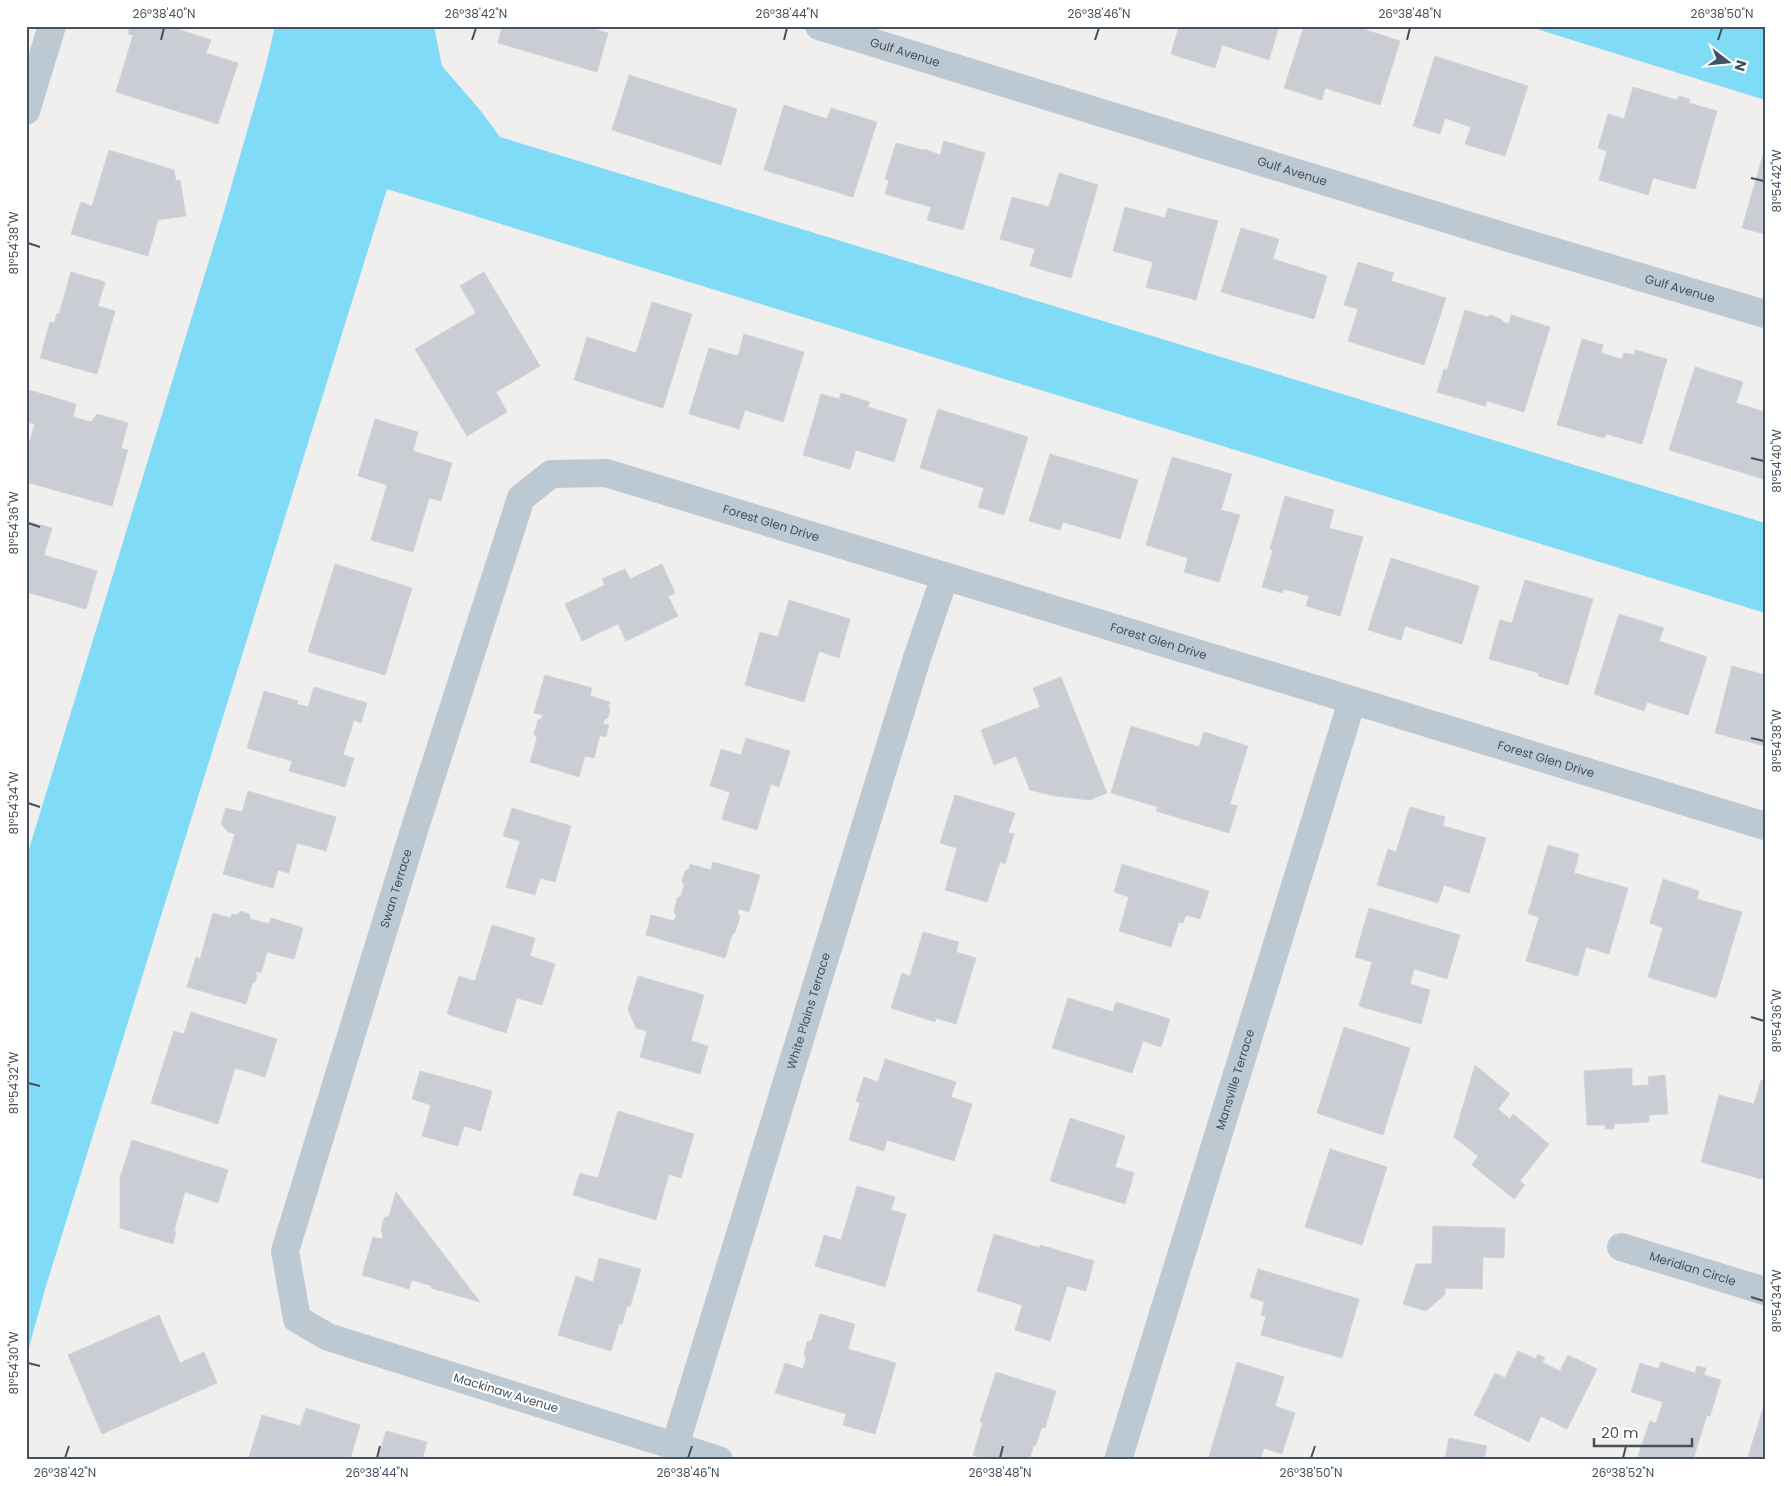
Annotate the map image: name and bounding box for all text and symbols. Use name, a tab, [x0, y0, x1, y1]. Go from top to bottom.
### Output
text: 26°38'40"N	[132, 5, 196, 22]
text: 26°38'42"N	[445, 5, 507, 22]
text: 26°38'44"N	[755, 5, 819, 22]
text: 26°38'46"N	[1067, 5, 1131, 22]
text: 26°38'48"N	[1378, 5, 1442, 22]
text: 26°38'50"N	[1690, 5, 1754, 22]
street label: Gulf Avenue	[868, 33, 942, 71]
north arrow	[1704, 38, 1754, 88]
text: N	[1729, 58, 1752, 73]
text: 81°54'42"W	[1768, 149, 1785, 213]
street label: Gulf Avenue	[1255, 152, 1329, 190]
text: 81°54'38"W	[5, 211, 22, 275]
street label: Gulf Avenue	[1643, 270, 1717, 307]
text: 81°54'40"W	[1768, 429, 1785, 493]
text: 81°54'36"W	[5, 491, 22, 555]
street label: Forest Glen Drive	[721, 500, 822, 546]
street label: Forest Glen Drive	[1108, 618, 1209, 664]
text: 81°54'38"W	[1768, 709, 1785, 773]
street label: Forest Glen Drive	[1496, 736, 1597, 782]
text: 81°54'34"W	[5, 771, 22, 835]
street label: Swan Terrace	[376, 847, 416, 930]
street label: White Plains Terrace	[782, 950, 834, 1071]
text: 81°54'36"W	[1768, 989, 1785, 1053]
street label: Mansville Terrace	[1211, 1027, 1258, 1132]
text: 81°54'32"W	[5, 1051, 22, 1114]
street label: Meridian Circle	[1647, 1247, 1738, 1290]
text: 81°54'34"W	[1768, 1269, 1785, 1333]
text: 81°54'30"W	[5, 1331, 22, 1395]
street label: Mackinaw Avenue	[452, 1368, 561, 1417]
scale bar	[1594, 1416, 1691, 1448]
text: 20 m	[1601, 1422, 1639, 1443]
text: 26°38'42"N	[34, 1464, 96, 1481]
text: 26°38'44"N	[345, 1464, 409, 1481]
text: 26°38'46"N	[656, 1464, 720, 1481]
text: 26°38'48"N	[968, 1464, 1032, 1481]
text: 26°38'50"N	[1279, 1464, 1343, 1481]
text: 26°38'52"N	[1592, 1464, 1654, 1481]

